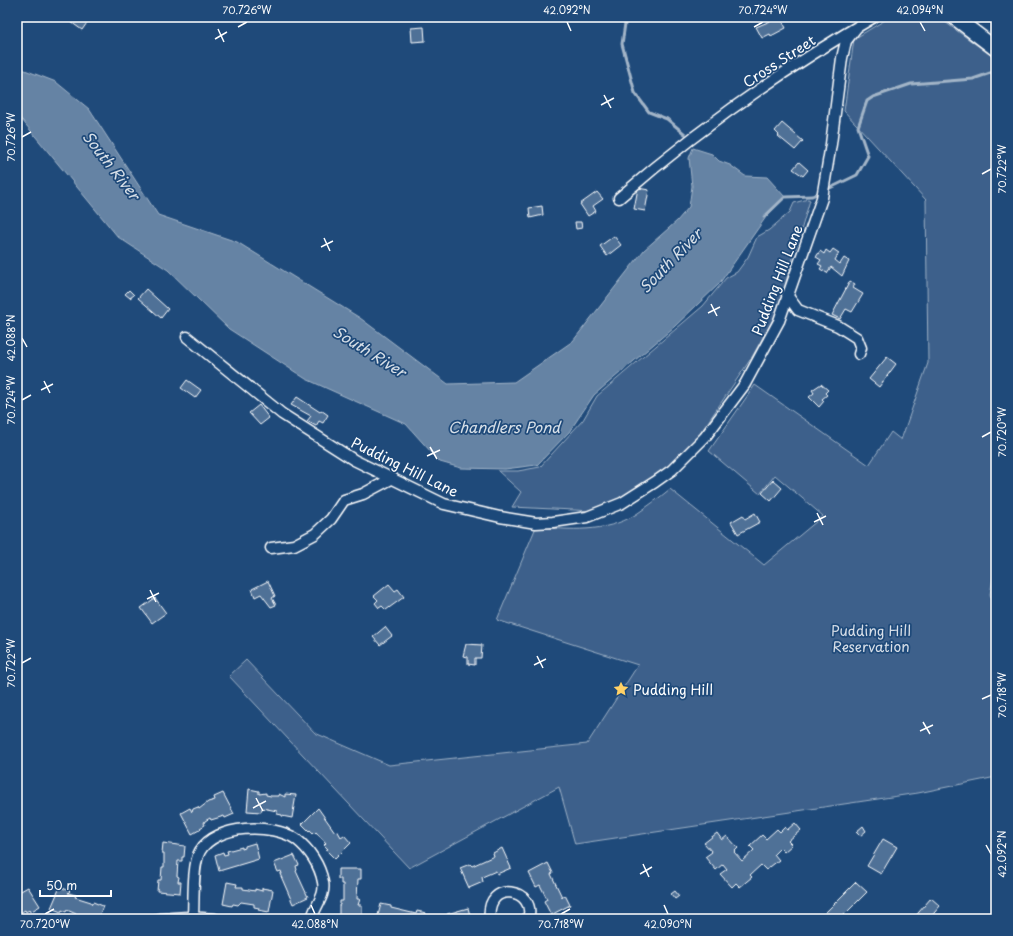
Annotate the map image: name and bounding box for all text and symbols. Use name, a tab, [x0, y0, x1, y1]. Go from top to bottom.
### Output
text: 70.726°W	[222, 2, 272, 17]
text: 42.092°N	[543, 2, 591, 17]
text: 70.724°W	[739, 2, 788, 17]
text: 42.094°N	[896, 2, 944, 17]
street label: Cross Street	[738, 29, 820, 92]
text: 70.726°W	[3, 112, 18, 162]
water label: South River	[78, 126, 148, 206]
text: 70.722°W	[994, 144, 1009, 194]
water label: South River	[633, 221, 708, 297]
street label: Pudding Hill Lane	[746, 222, 808, 338]
text: 42.088°N	[3, 314, 18, 362]
water label: South River	[329, 320, 413, 384]
text: 70.724°W	[3, 375, 18, 424]
text: 70.720°W	[994, 406, 1009, 457]
water label: Chandlers Pond	[448, 415, 562, 438]
street label: Pudding Hill Lane	[348, 432, 462, 502]
park label: Pudding Hill Reservation	[831, 620, 911, 657]
text: 70.722°W	[3, 638, 18, 688]
text: 70.718°W	[994, 671, 1009, 718]
place label: Pudding Hill	[633, 679, 713, 700]
place icon: Pudding Hill	[612, 680, 630, 698]
text: 42.092°N	[994, 830, 1009, 878]
scale bar	[40, 872, 111, 898]
text: 50 m	[46, 876, 77, 894]
text: 70.720°W	[20, 916, 71, 931]
text: 42.088°N	[291, 916, 339, 931]
text: 70.718°W	[538, 916, 585, 931]
text: 42.090°N	[644, 916, 692, 931]

